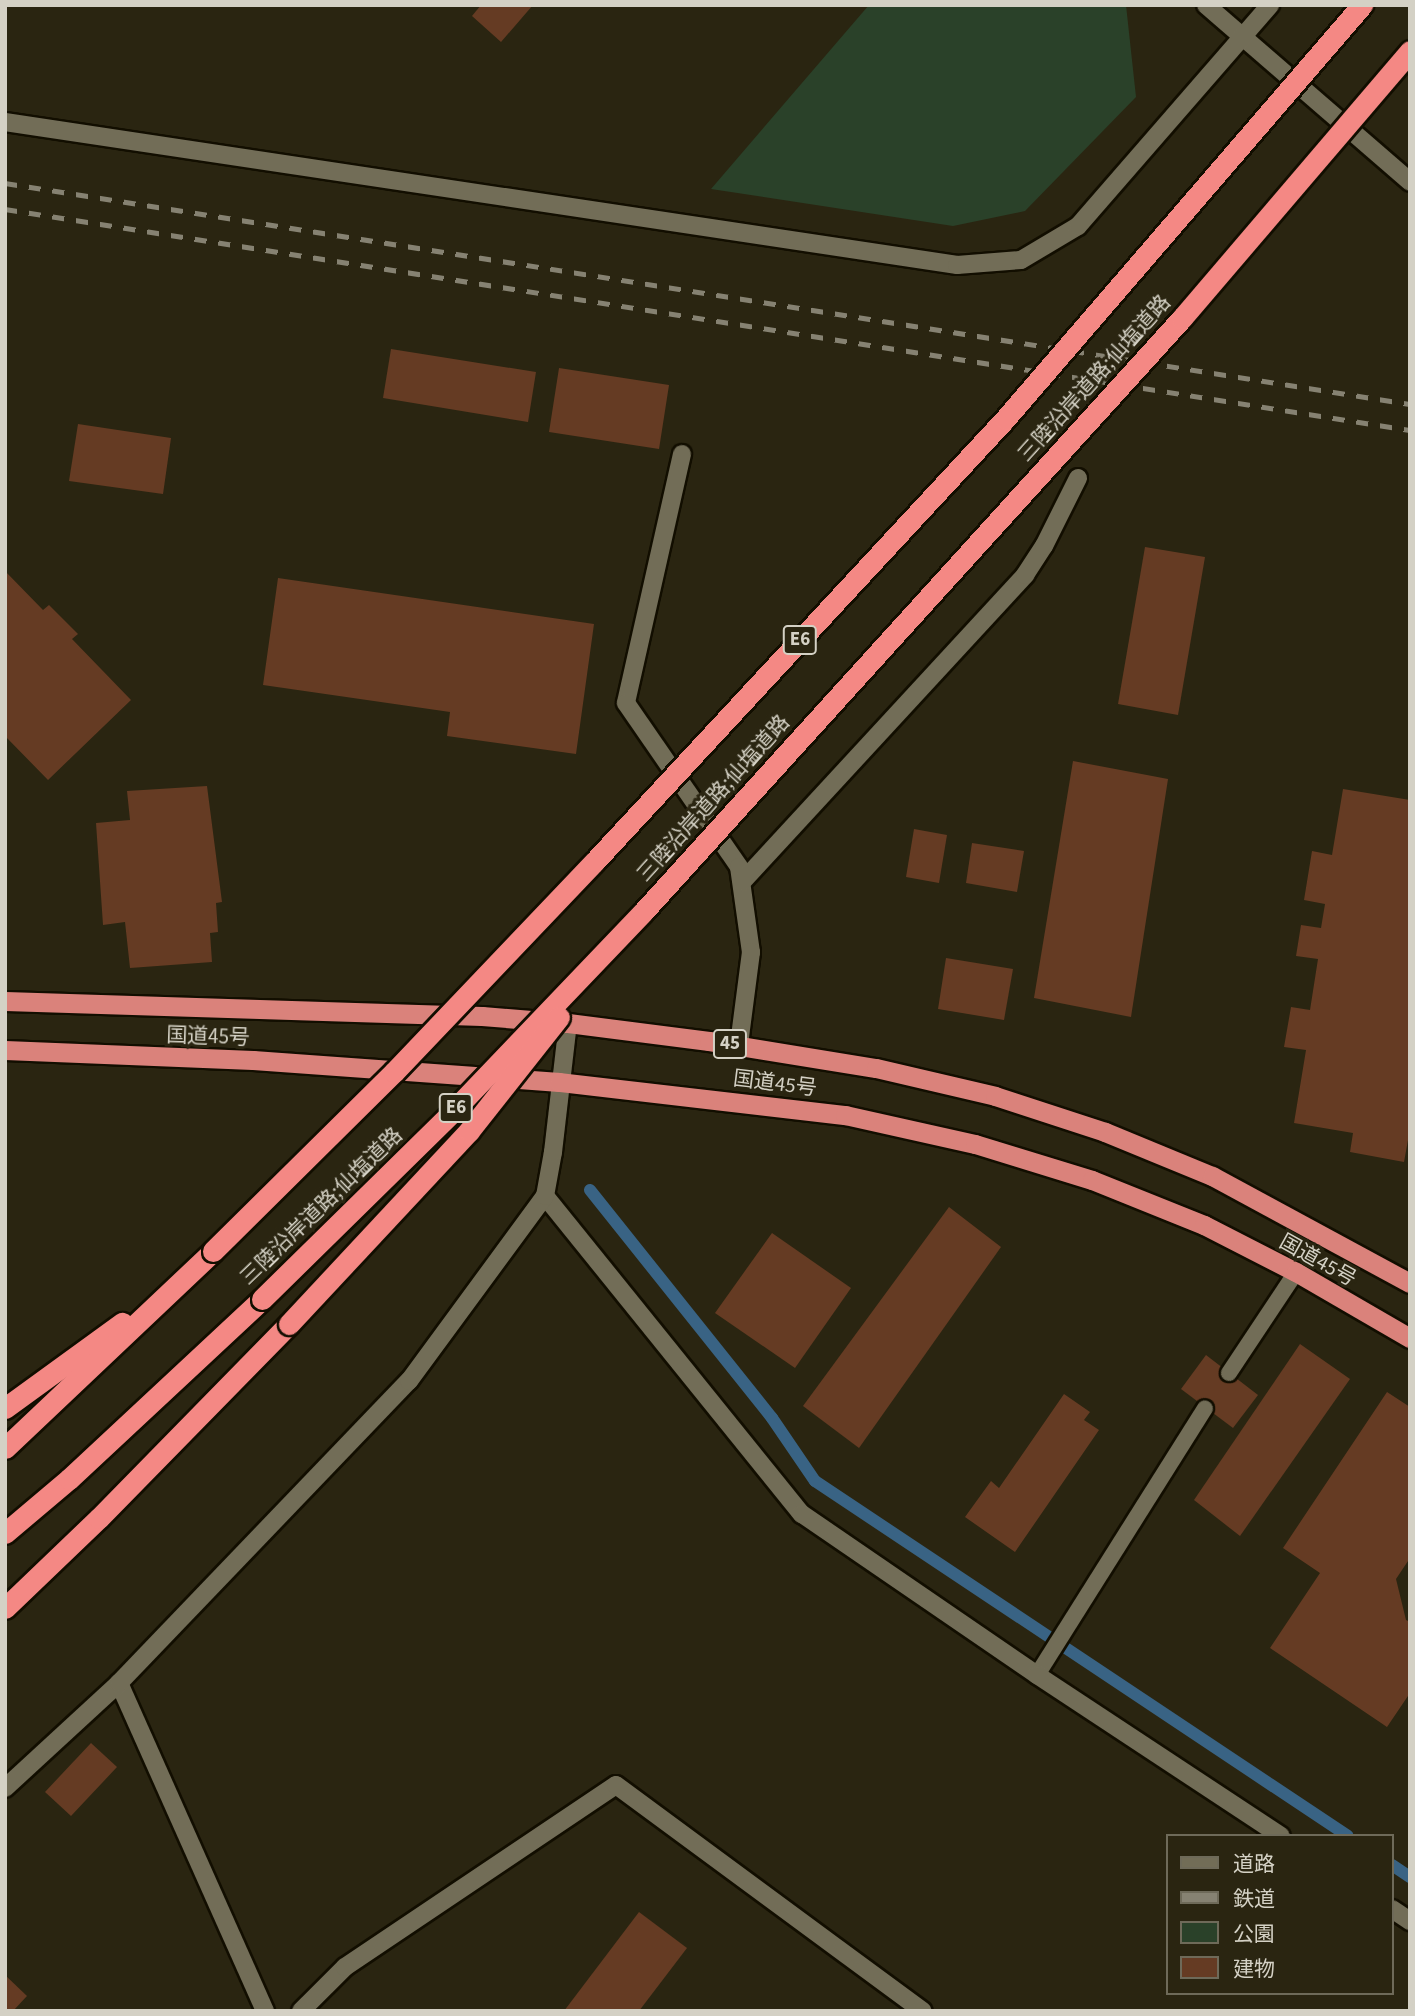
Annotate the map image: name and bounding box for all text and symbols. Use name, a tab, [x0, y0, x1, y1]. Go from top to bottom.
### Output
street label: 三陸沿岸道路;仙塩道路	[1013, 290, 1175, 466]
road number: E6	[782, 624, 818, 656]
street label: 三陸沿岸道路;仙塩道路	[632, 710, 794, 886]
street label: 国道45号	[166, 1022, 250, 1050]
road number: 45	[712, 1028, 748, 1060]
street label: 国道45号	[732, 1065, 818, 1101]
road number: E6	[438, 1092, 474, 1124]
street label: 三陸沿岸道路;仙塩道路	[235, 1122, 407, 1290]
street label: 国道45号	[1275, 1229, 1361, 1291]
legend	[1166, 1834, 1394, 1995]
text: 道路	[1233, 1849, 1275, 1879]
text: 鉄道	[1233, 1884, 1275, 1914]
text: 公園	[1233, 1919, 1275, 1949]
text: 建物	[1233, 1954, 1275, 1984]

